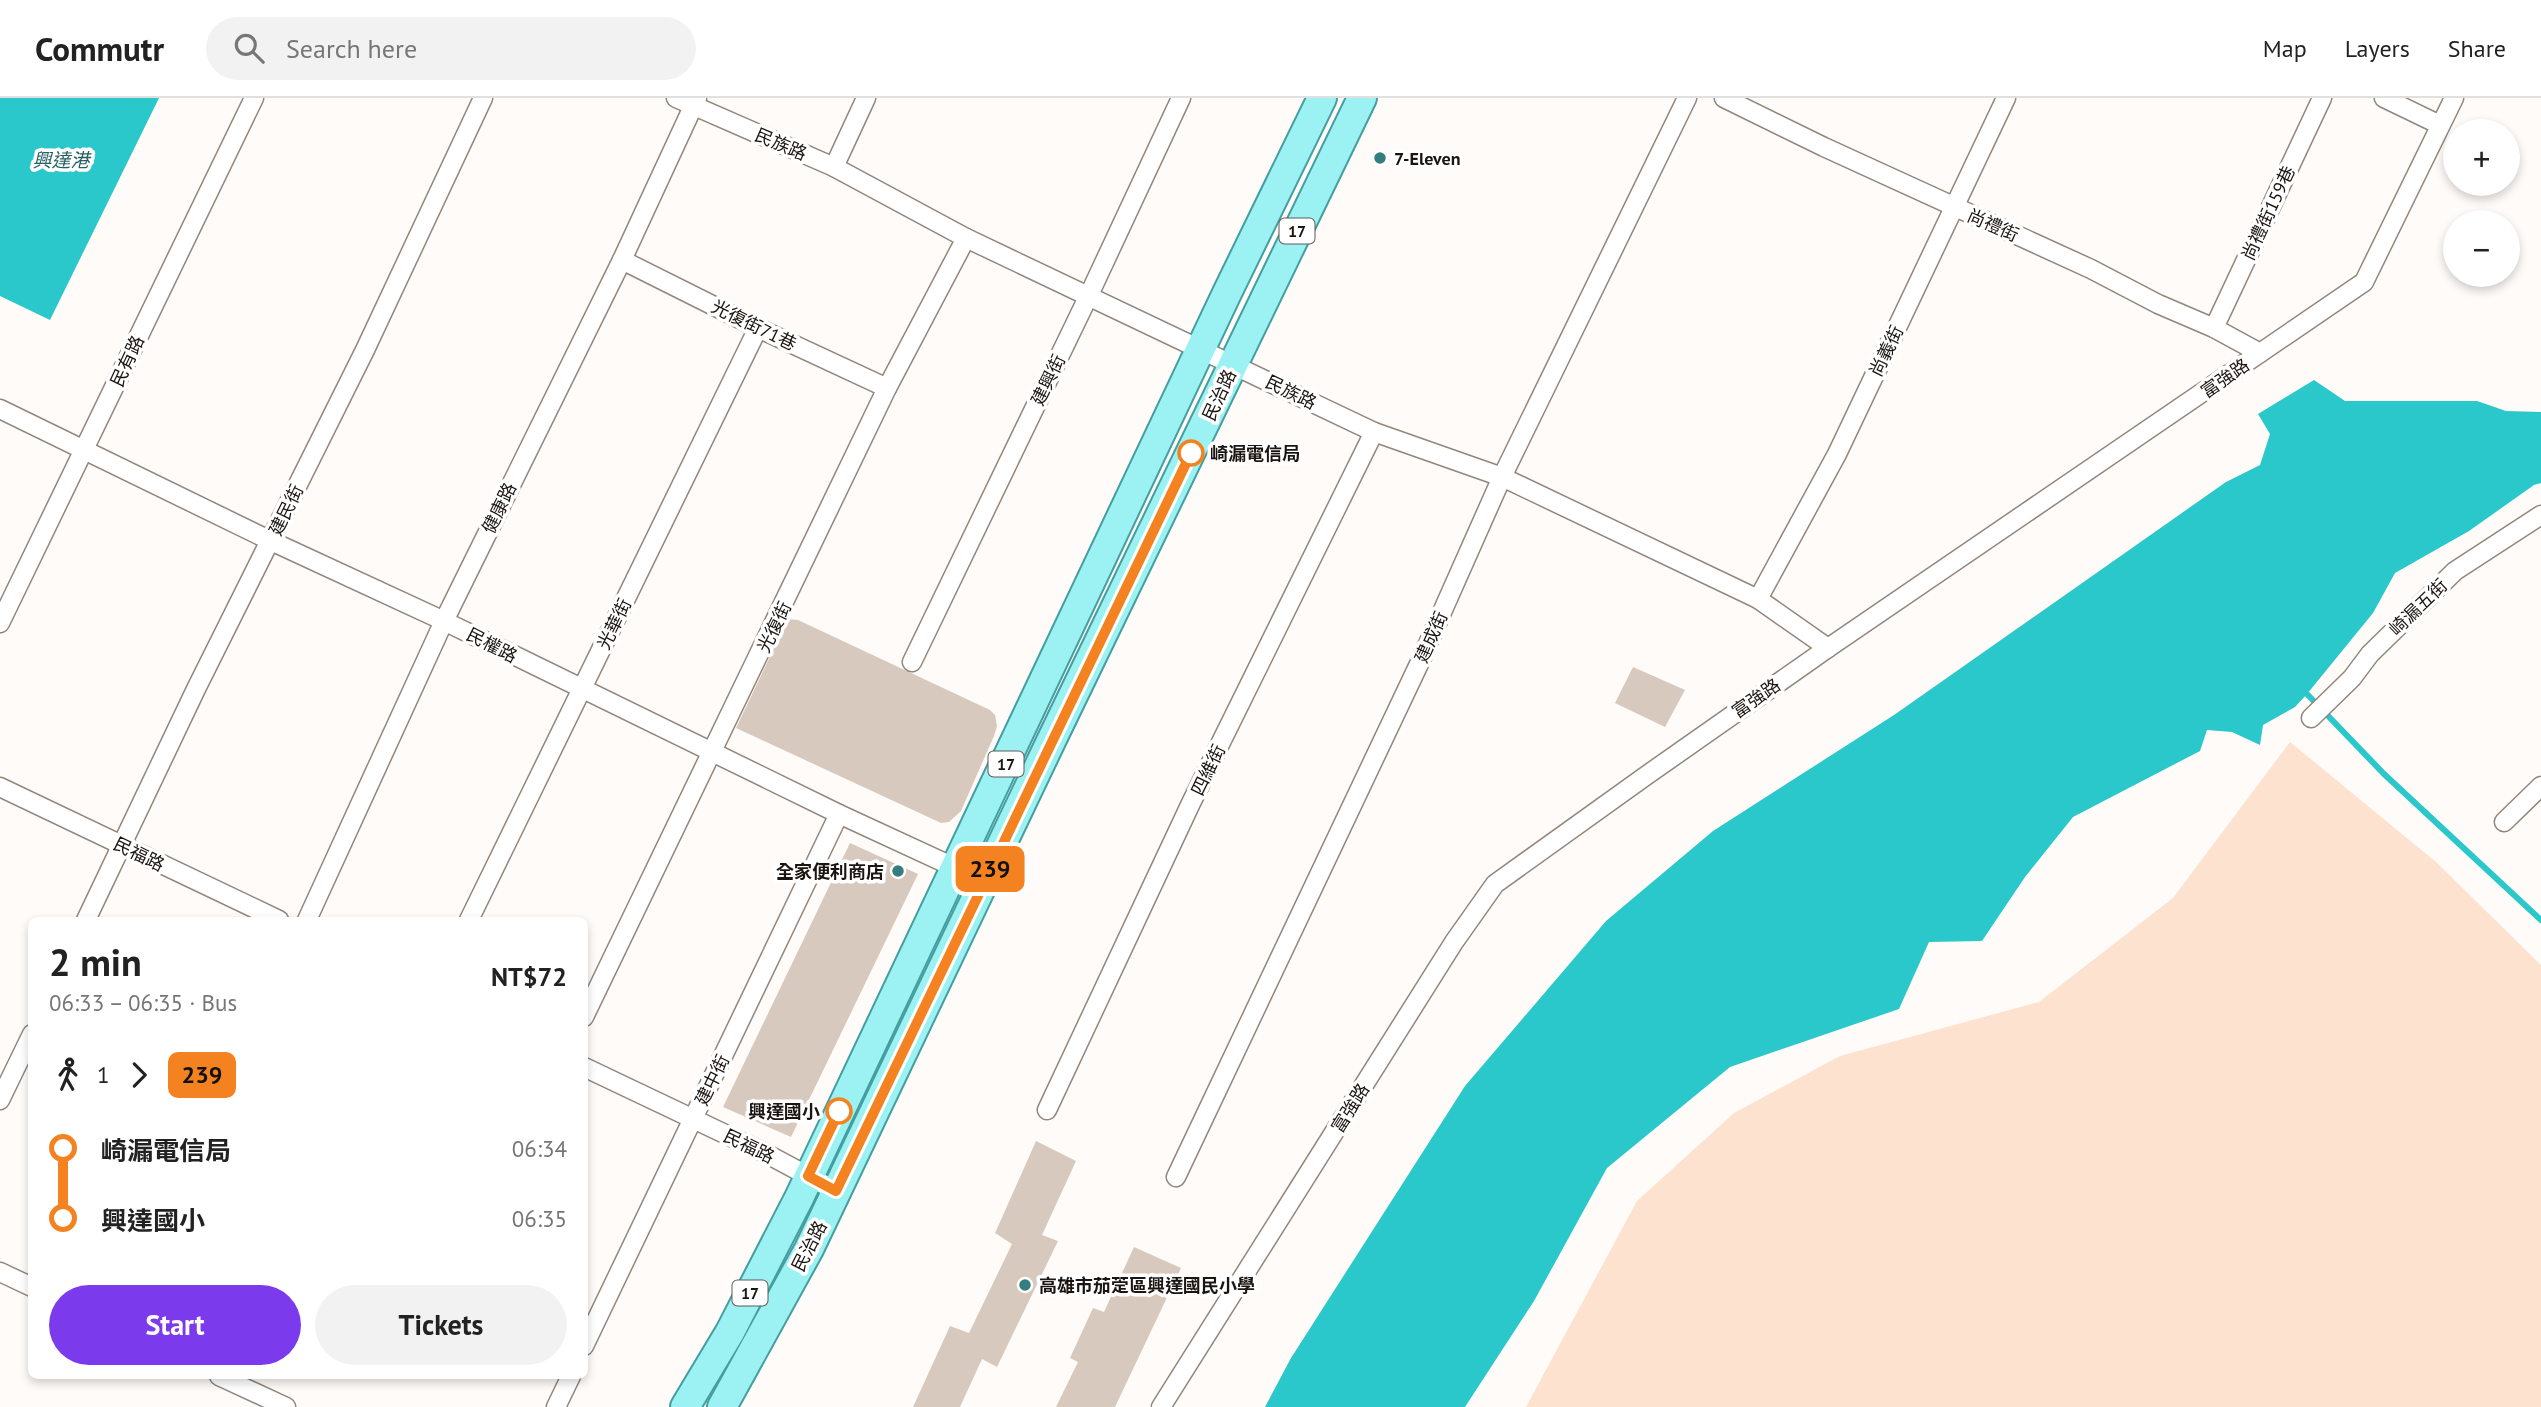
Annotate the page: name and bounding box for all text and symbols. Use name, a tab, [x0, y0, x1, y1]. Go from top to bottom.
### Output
search box	[206, 17, 696, 80]
text: Commutr	[35, 27, 164, 70]
icon: search	[230, 29, 268, 67]
text: Search here	[286, 32, 417, 65]
text: Map	[2263, 33, 2307, 64]
text: Layers	[2345, 33, 2410, 64]
text: Share	[2448, 33, 2506, 64]
map controls	[2443, 119, 2520, 287]
button: +	[2443, 119, 2520, 196]
street label: 民族路	[752, 123, 810, 165]
place label: 7-Eleven	[1394, 147, 1461, 170]
water label: 興達港	[32, 148, 92, 172]
marker: 7-Eleven	[1372, 150, 1388, 166]
street label: 尚禮街159巷	[2236, 162, 2300, 264]
street label: 尚禮街	[1964, 204, 2022, 246]
button: −	[2443, 210, 2520, 287]
road number: 17	[1280, 218, 1314, 244]
street label: 光復街71巷	[708, 295, 800, 355]
street label: 尚義街	[1864, 322, 1908, 380]
street label: 民有路	[105, 332, 149, 390]
street label: 建興街	[1026, 351, 1070, 409]
street label: 富強路	[2196, 353, 2254, 403]
street label: 民治路	[1197, 366, 1241, 424]
street label: 民族路	[1262, 370, 1320, 414]
marker: 崎漏電信局	[1178, 440, 1204, 466]
place label: 崎漏電信局	[1210, 442, 1300, 465]
street label: 健康路	[477, 479, 521, 537]
street label: 建民街	[264, 481, 308, 539]
street label: 崎漏五街	[2384, 574, 2452, 640]
street label: 光華街	[592, 595, 636, 653]
street label: 光復街	[752, 598, 796, 656]
street label: 建成街	[1410, 608, 1452, 666]
street label: 民權路	[463, 622, 521, 668]
street label: 富強路	[1727, 673, 1785, 723]
street label: 四維街	[1186, 741, 1230, 799]
road number: 17	[988, 751, 1024, 776]
street label: 民福路	[110, 832, 168, 876]
line badge: 239	[950, 846, 1030, 892]
text: 239	[970, 853, 1010, 884]
place label: 全家便利商店	[776, 860, 884, 883]
marker: 全家便利商店	[890, 863, 906, 879]
text: 2 min	[49, 937, 142, 986]
text: NT$72	[491, 960, 567, 993]
text: 06:33 – 06:35 · Bus	[49, 988, 237, 1017]
street label: 建中街	[690, 1051, 734, 1109]
icon: walk	[49, 1056, 87, 1094]
icon: forward	[120, 1056, 158, 1094]
text: 239	[182, 1059, 222, 1090]
text: 1	[97, 1060, 110, 1089]
street label: 富強路	[1326, 1079, 1374, 1137]
marker: 興達國小	[826, 1098, 852, 1124]
place label: 興達國小	[748, 1100, 820, 1123]
street label: 民福路	[720, 1124, 778, 1168]
text: 崎漏電信局	[101, 1134, 231, 1167]
text: 06:34	[512, 1134, 567, 1163]
text: 興達國小	[101, 1204, 205, 1237]
text: 06:35	[512, 1204, 567, 1233]
street label: 民治路	[786, 1217, 832, 1275]
place label: 高雄市茄萣區興達國民小學	[1039, 1274, 1255, 1297]
marker: 高雄市茄萣區興達國民小學	[1017, 1277, 1033, 1293]
road number: 17	[732, 1280, 768, 1306]
button: Start	[49, 1285, 301, 1365]
button: Tickets	[315, 1285, 567, 1365]

